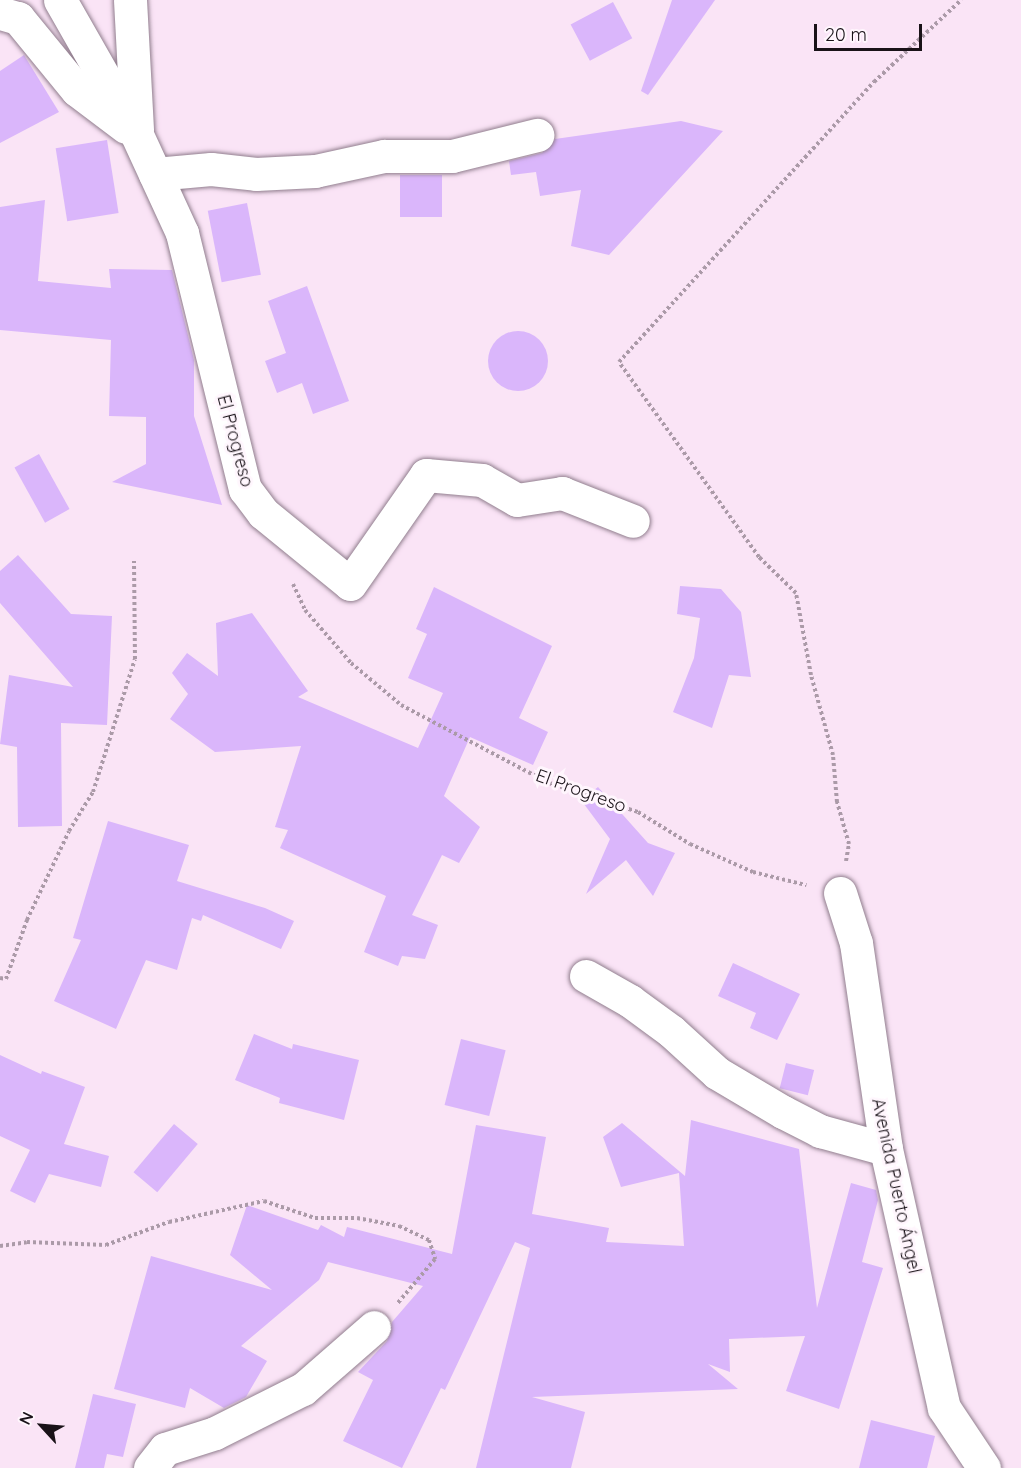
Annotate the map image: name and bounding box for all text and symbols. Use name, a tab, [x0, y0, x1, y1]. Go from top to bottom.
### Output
scale bar	[817, 12, 925, 50]
text: 20 m	[825, 23, 867, 46]
street label: El Progreso	[212, 392, 258, 490]
street label: El Progreso	[533, 765, 629, 817]
street label: Avenida Puerto Ángel	[867, 1096, 925, 1276]
north arrow	[12, 1396, 72, 1456]
text: N	[14, 1408, 37, 1428]

